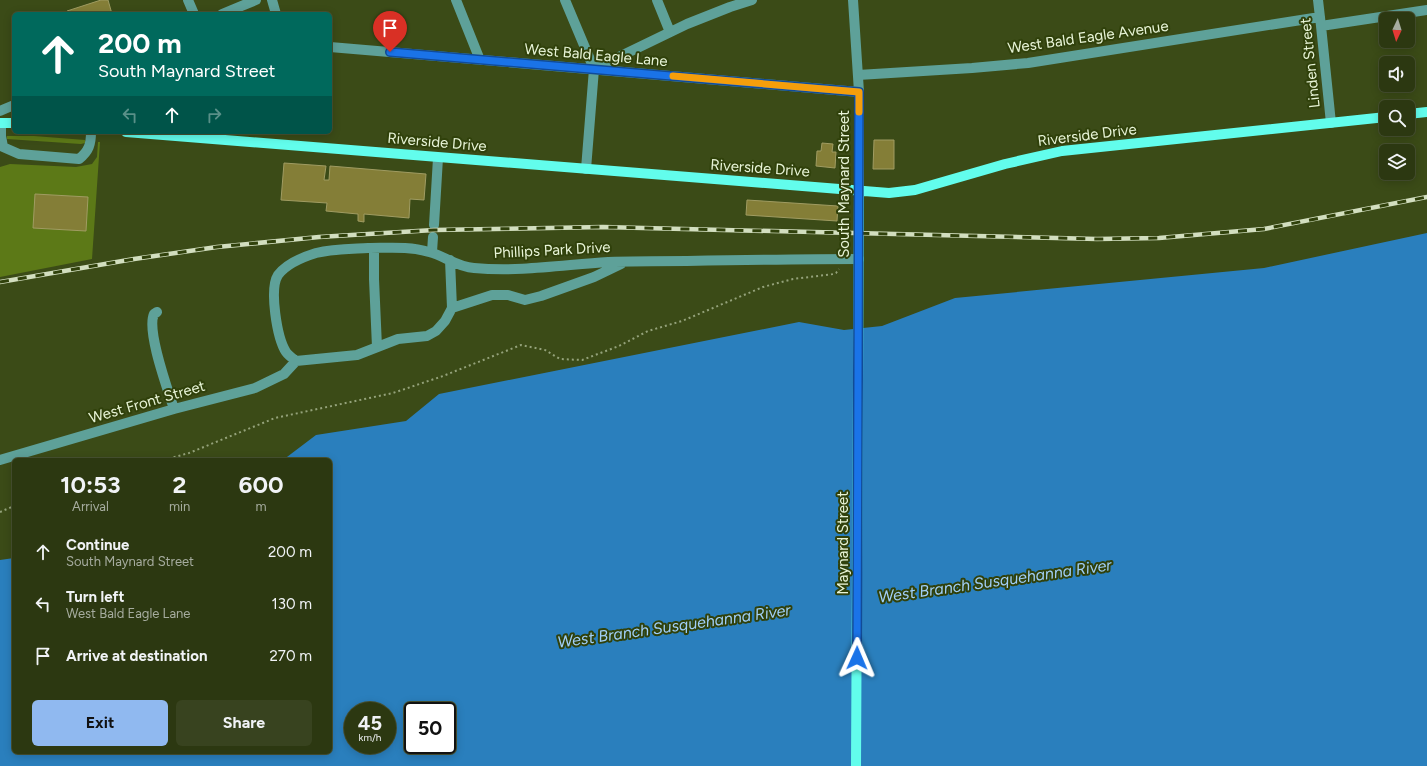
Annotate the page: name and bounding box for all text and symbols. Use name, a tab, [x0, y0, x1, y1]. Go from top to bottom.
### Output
pin	[373, 11, 407, 52]
north arrow	[1379, 12, 1415, 48]
map controls	[1379, 12, 1415, 180]
icon: arrive	[379, 17, 401, 39]
street label: West Bald Eagle Avenue	[1006, 17, 1170, 57]
street label: Linden Street	[1296, 17, 1324, 109]
text: 200 m	[98, 26, 182, 60]
icon: ahead	[32, 28, 84, 80]
street label: West Bald Eagle Lane	[524, 40, 668, 70]
button: sound	[1379, 56, 1415, 92]
text: South Maynard Street	[98, 60, 275, 82]
button: search	[1379, 100, 1415, 136]
icon: left	[119, 104, 141, 126]
icon: ahead	[161, 104, 183, 126]
icon: right	[203, 104, 225, 126]
street label: South Maynard Street	[835, 110, 853, 258]
street label: Riverside Drive	[1036, 120, 1138, 150]
street label: Riverside Drive	[387, 129, 487, 155]
button: layers	[1379, 144, 1415, 180]
street label: Riverside Drive	[710, 156, 810, 180]
street label: Phillips Park Drive	[493, 238, 611, 262]
street label: West Front Street	[87, 377, 207, 427]
text: 10:53	[60, 470, 121, 499]
text: 2	[173, 470, 187, 499]
text: 600	[239, 470, 284, 499]
street label: Maynard Street	[834, 491, 852, 595]
text: Arrival	[72, 499, 109, 514]
text: min	[169, 499, 190, 514]
text: m	[256, 499, 267, 514]
text: Continue	[66, 536, 129, 554]
icon: ahead	[32, 541, 54, 563]
text: 200 m	[268, 543, 312, 561]
text: South Maynard Street	[66, 554, 194, 569]
water label: West Branch Susquehanna River	[877, 555, 1113, 607]
text: Turn left	[66, 588, 124, 606]
icon: left	[32, 593, 54, 615]
text: 130 m	[272, 595, 312, 613]
water label: West Branch Susquehanna River	[556, 600, 792, 652]
text: West Bald Eagle Lane	[66, 606, 190, 621]
position arrow	[836, 637, 878, 679]
icon: arrive	[32, 645, 54, 667]
text: Arrive at destination	[66, 647, 207, 665]
text: 270 m	[269, 647, 312, 665]
button: Exit	[32, 700, 168, 746]
button: Share	[176, 700, 312, 746]
speed limit sign: 50	[404, 702, 456, 754]
text: 45	[358, 711, 382, 735]
text: km/h	[359, 731, 381, 744]

